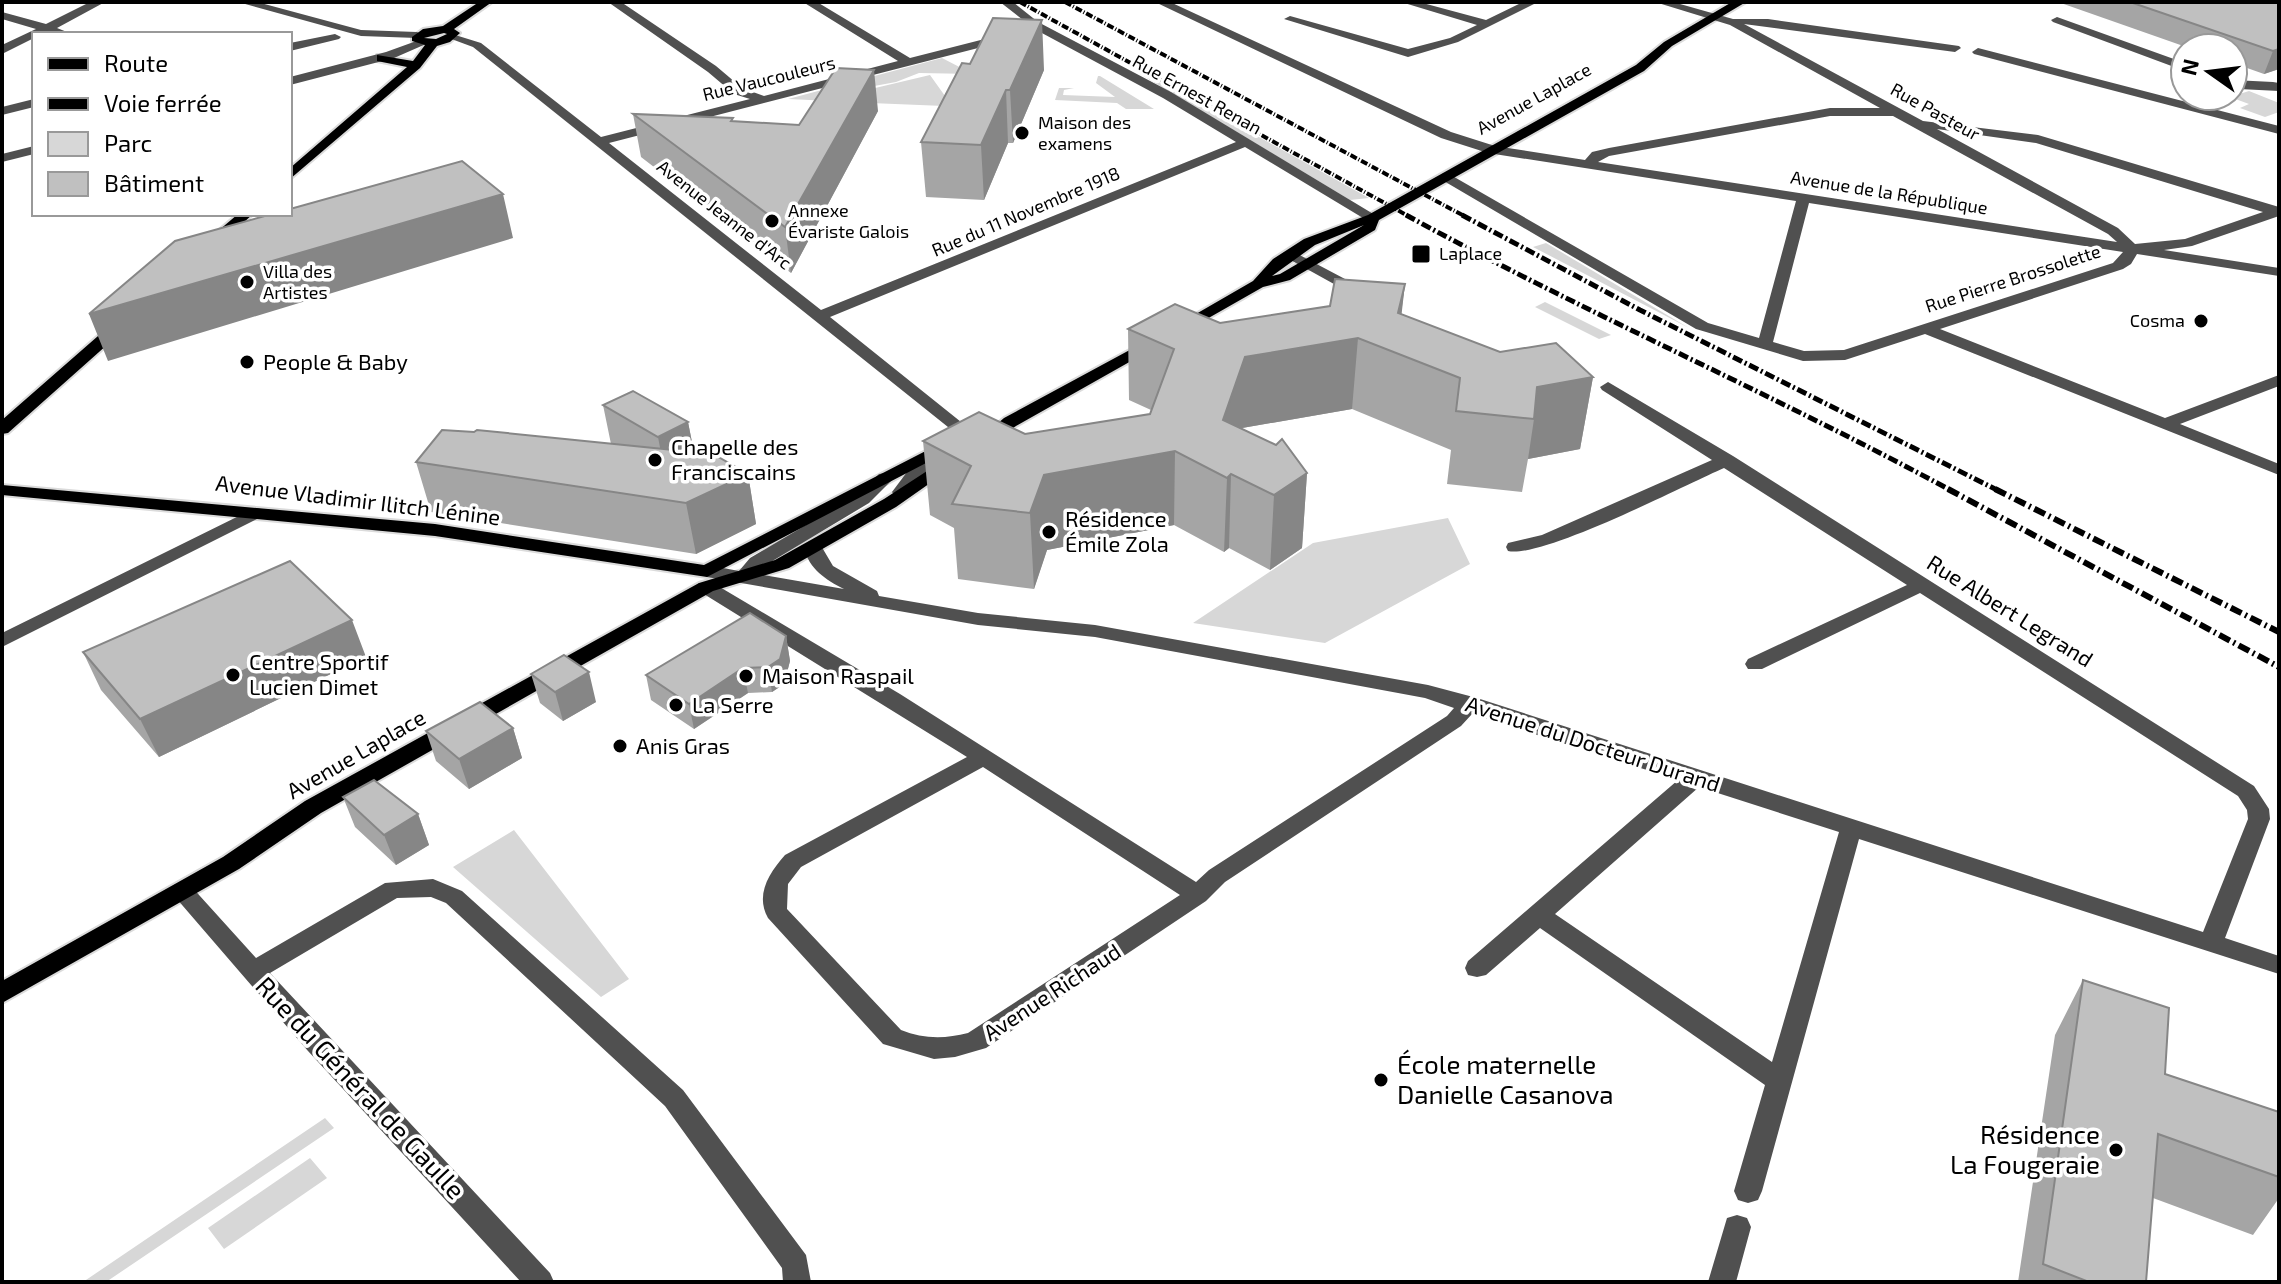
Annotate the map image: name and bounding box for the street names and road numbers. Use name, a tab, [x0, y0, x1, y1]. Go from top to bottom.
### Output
street label: Rue Ernest Renan	[1129, 50, 1266, 139]
street label: Rue Vaucouleurs	[700, 51, 837, 105]
street label: Avenue Laplace	[1472, 58, 1595, 139]
street label: Rue Pasteur	[1887, 78, 1984, 145]
street label: Avenue Jeanne d'Arc	[653, 155, 796, 274]
street label: Rue du 11 Novembre 1918	[928, 161, 1123, 261]
street label: Avenue de la République	[1789, 166, 1989, 218]
street label: Rue Pierre Brossolette	[1922, 239, 2103, 317]
street label: Avenue Vladimir Ilitch Lénine	[214, 469, 502, 529]
street label: Rue Albert Legrand	[1923, 549, 2098, 672]
street label: Avenue du Docteur Durand	[1463, 690, 1724, 797]
street label: Avenue Laplace	[282, 703, 429, 803]
street label: Avenue Richaud	[978, 937, 1125, 1045]
street label: Rue du Général de Gaulle	[250, 969, 472, 1205]

